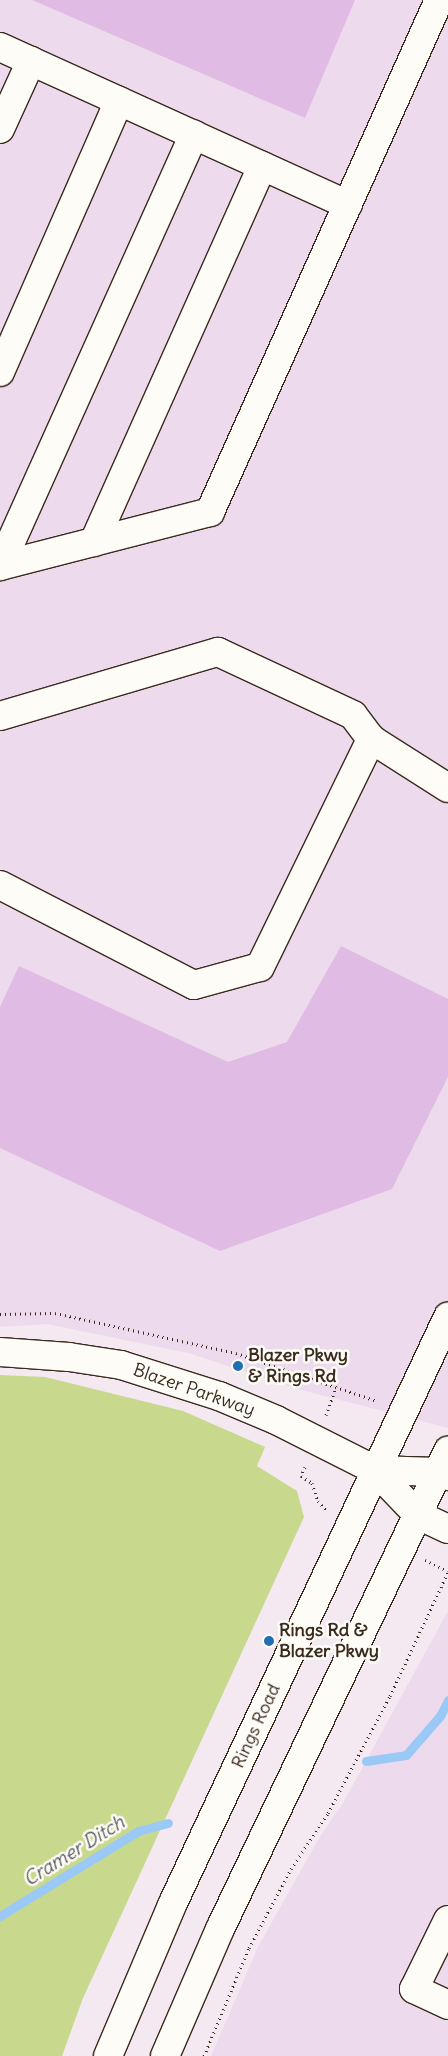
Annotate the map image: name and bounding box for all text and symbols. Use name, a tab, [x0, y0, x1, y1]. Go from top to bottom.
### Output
place label: Blazer Pkwy & Rings Rd	[248, 1345, 348, 1388]
street label: Blazer Parkway	[130, 1359, 258, 1421]
marker: Blazer Pkwy & Rings Rd	[232, 1360, 244, 1372]
place label: Rings Rd & Blazer Pkwy	[279, 1620, 379, 1662]
marker: Rings Rd & Blazer Pkwy	[263, 1635, 275, 1647]
street label: Rings Road	[227, 1680, 285, 1772]
water label: Cramer Ditch	[19, 1811, 129, 1891]

